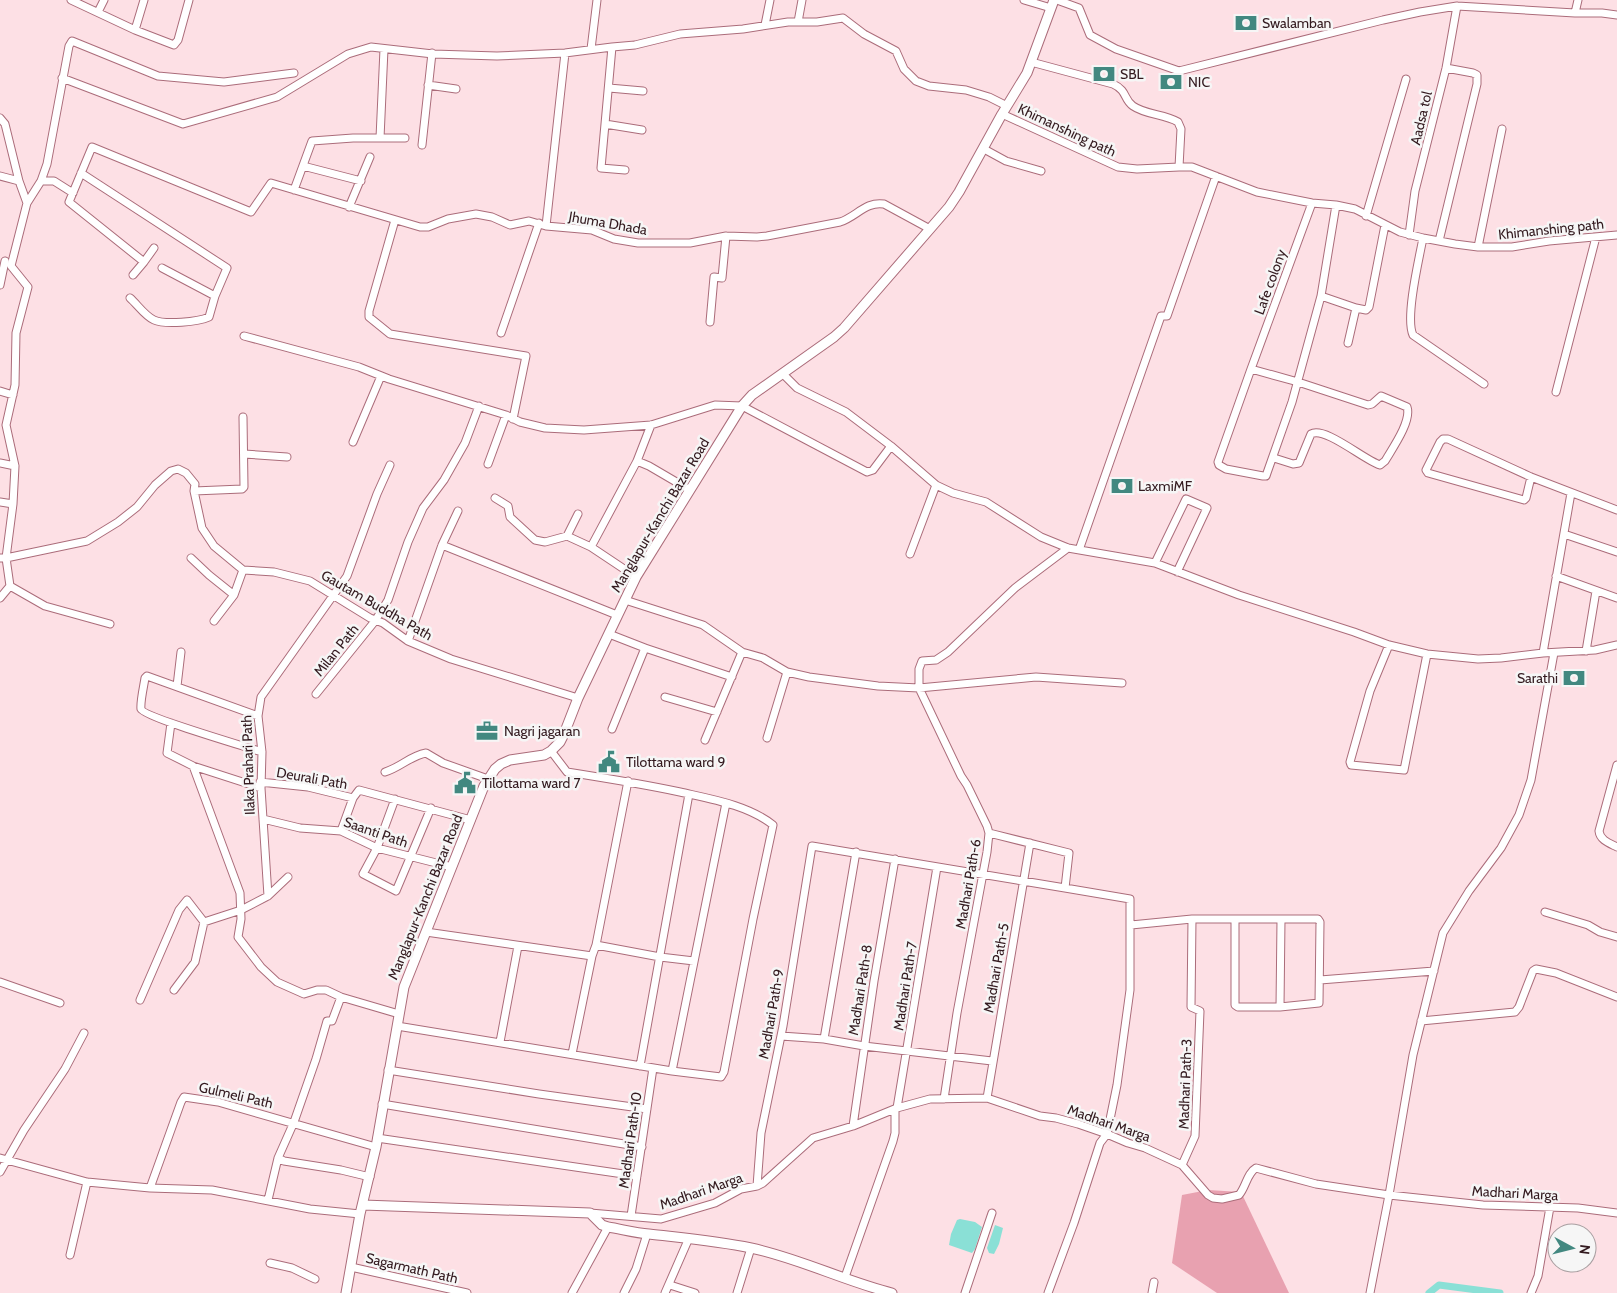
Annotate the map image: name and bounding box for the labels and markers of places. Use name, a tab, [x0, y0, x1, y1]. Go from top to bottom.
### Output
bank icon: Swalamban	[1233, 10, 1259, 36]
place label: Swalamban	[1262, 14, 1332, 32]
bank icon: SBL	[1091, 61, 1117, 87]
place label: SBL	[1120, 65, 1144, 83]
bank icon: NIC	[1158, 69, 1184, 95]
place label: NIC	[1188, 73, 1210, 91]
bank icon: LaxmiMF	[1109, 473, 1135, 499]
place label: LaxmiMF	[1138, 477, 1193, 495]
bank icon: Sarathi	[1561, 665, 1587, 691]
place label: Sarathi	[1517, 669, 1558, 687]
office icon: Nagri jagaran	[474, 718, 500, 744]
place label: Nagri jagaran	[504, 722, 580, 740]
public building icon: Tilottama ward 9	[596, 749, 622, 775]
place label: Tilottama ward 9	[626, 753, 725, 771]
public building icon: Tilottama ward 7	[452, 770, 478, 796]
place label: Tilottama ward 7	[482, 774, 580, 792]

